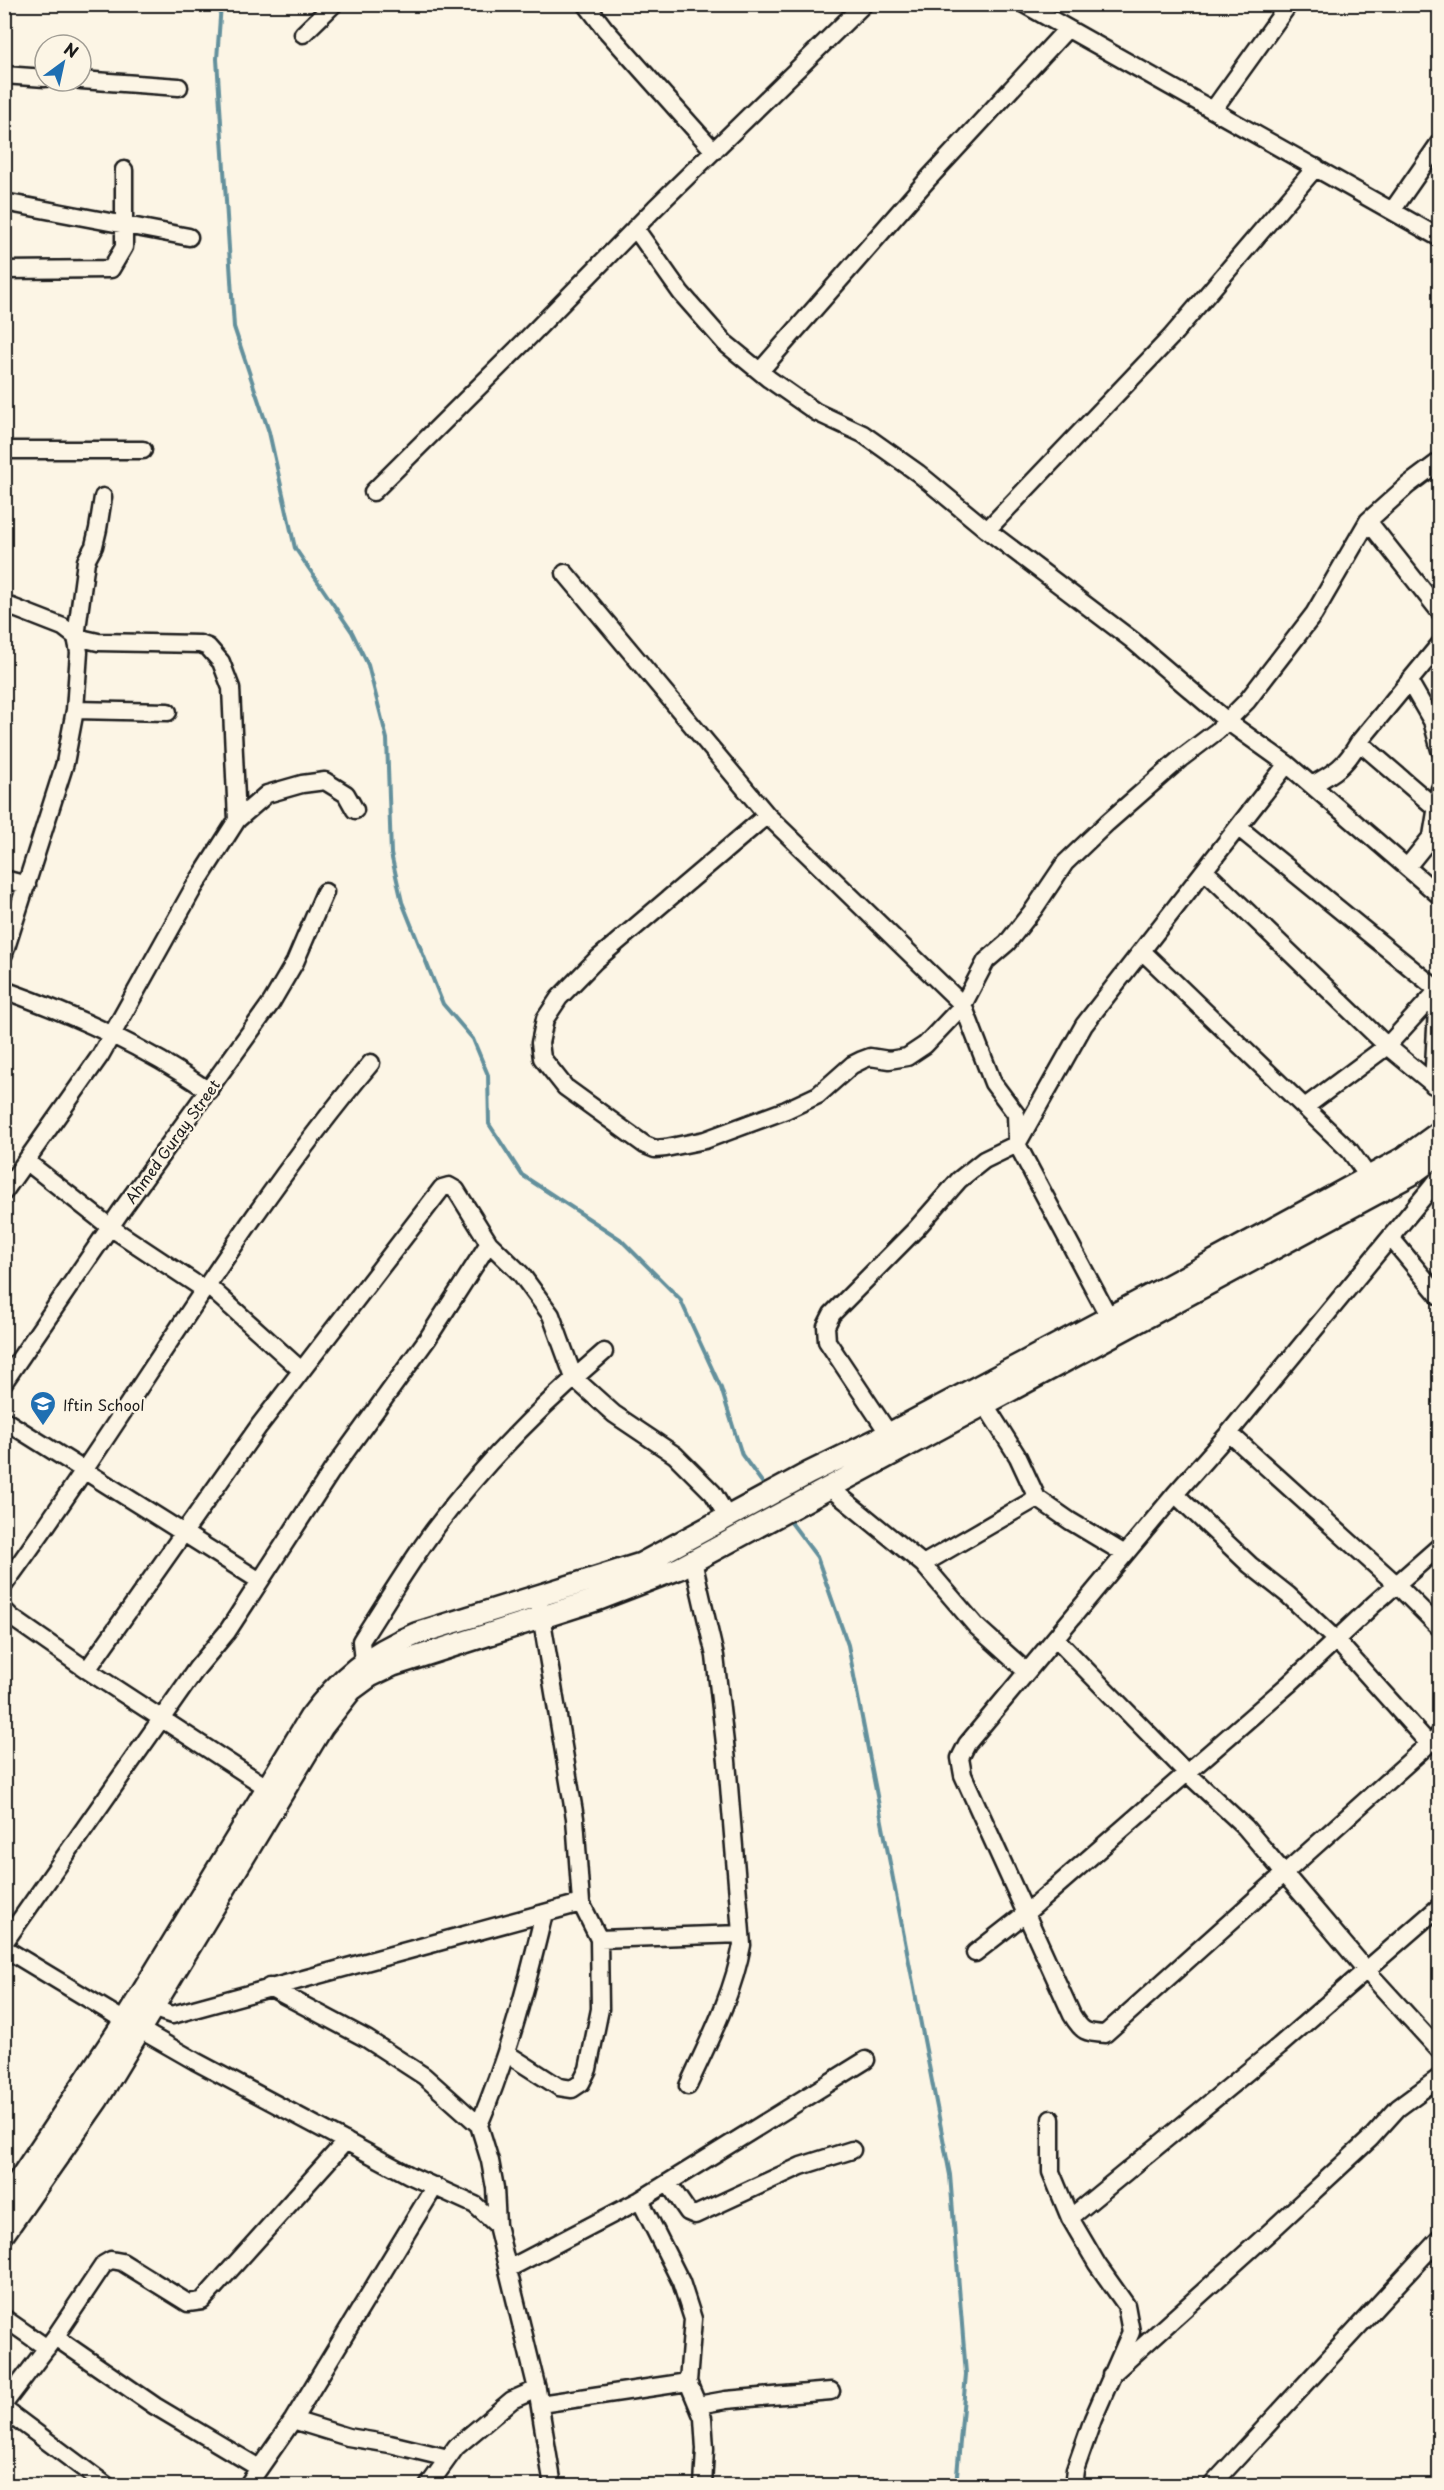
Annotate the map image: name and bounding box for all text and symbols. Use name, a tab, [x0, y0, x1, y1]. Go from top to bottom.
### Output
north arrow	[33, 33, 93, 93]
text: N	[60, 36, 84, 63]
street label: Ahmed Guray Street	[119, 1074, 225, 1208]
school or university icon: Iftin School	[28, 1389, 58, 1427]
place label: Iftin School	[63, 1393, 145, 1416]

